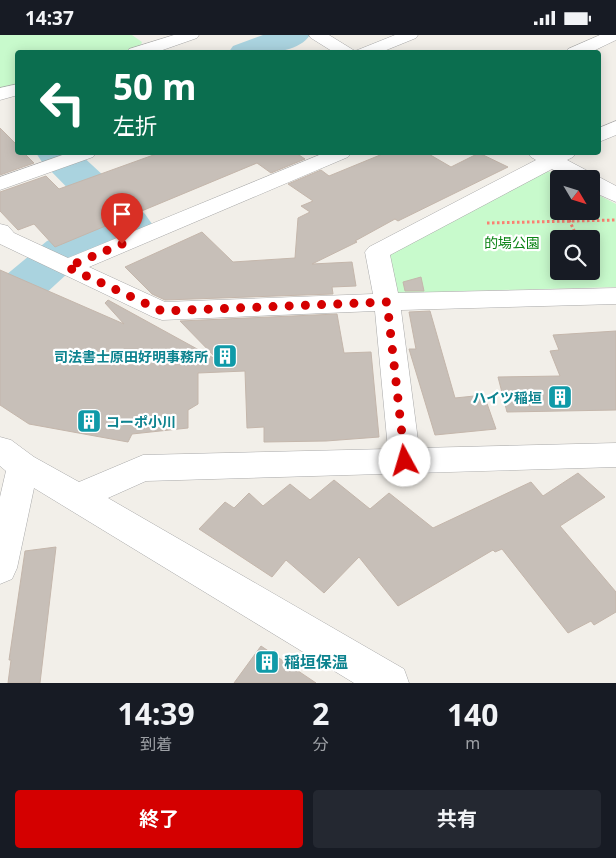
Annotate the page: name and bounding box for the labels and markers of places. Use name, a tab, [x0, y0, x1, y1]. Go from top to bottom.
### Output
pin	[101, 193, 143, 244]
building icon: 司法書士原田好明事務所	[212, 343, 238, 369]
place label: 司法書士原田好明事務所	[54, 347, 208, 366]
building icon: ハイツ稲垣	[547, 384, 573, 410]
place label: ハイツ稲垣	[472, 388, 542, 407]
building icon: コーポ小川	[76, 408, 102, 434]
place label: コーポ小川	[106, 412, 176, 431]
building icon: 稲垣保温	[254, 649, 280, 675]
place label: 稲垣保温	[284, 651, 348, 673]

